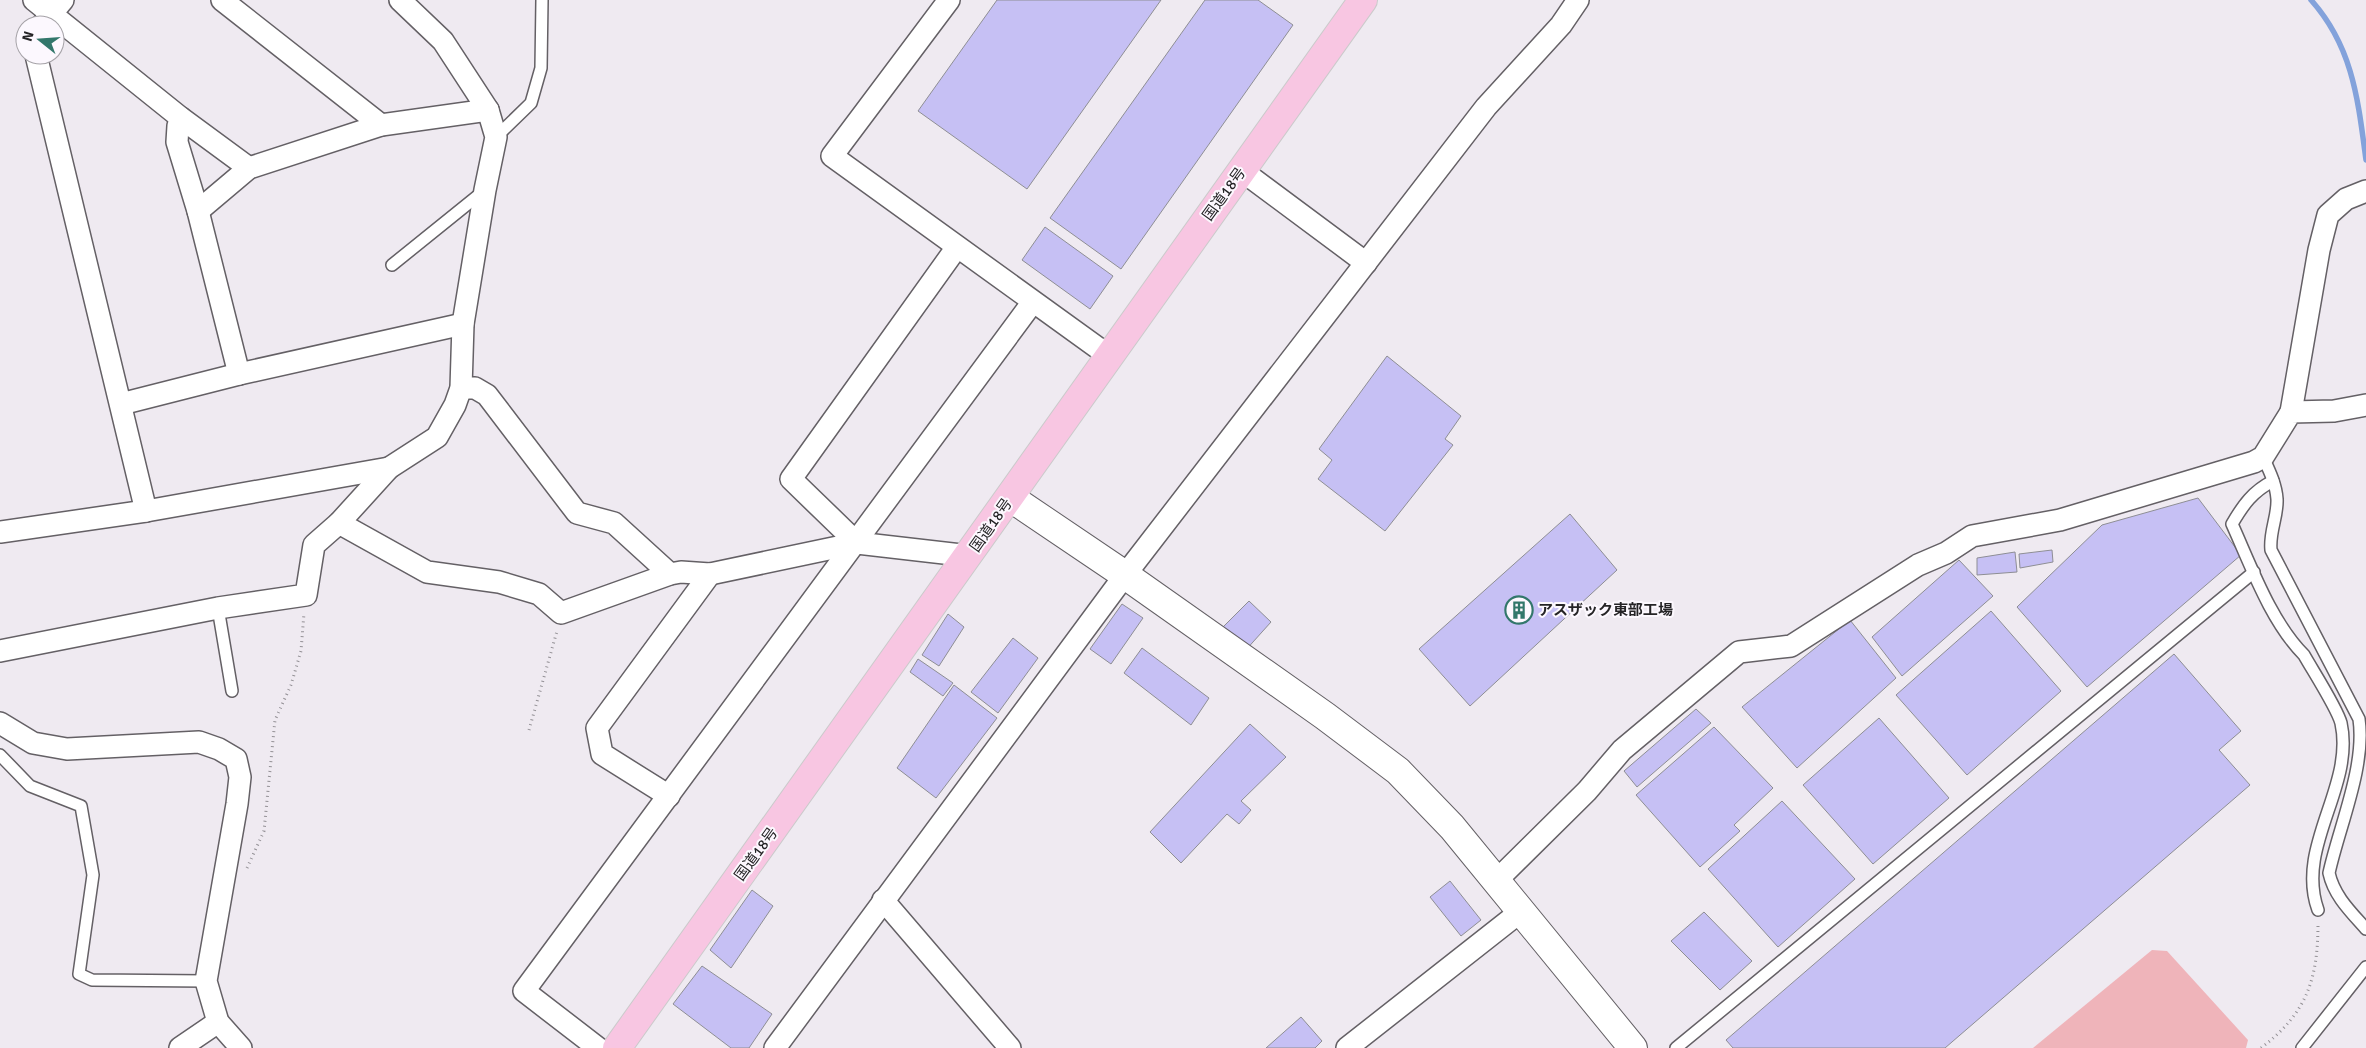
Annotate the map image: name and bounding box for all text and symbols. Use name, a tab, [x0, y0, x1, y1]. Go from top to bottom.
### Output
north arrow	[15, 15, 65, 65]
text: N	[18, 29, 38, 43]
street label: 国道18号	[1199, 164, 1249, 224]
street label: 国道18号	[966, 495, 1016, 555]
building icon: アスザック東部工場	[1504, 595, 1534, 625]
place label: アスザック東部工場	[1538, 601, 1673, 619]
street label: 国道18号	[731, 824, 781, 884]

